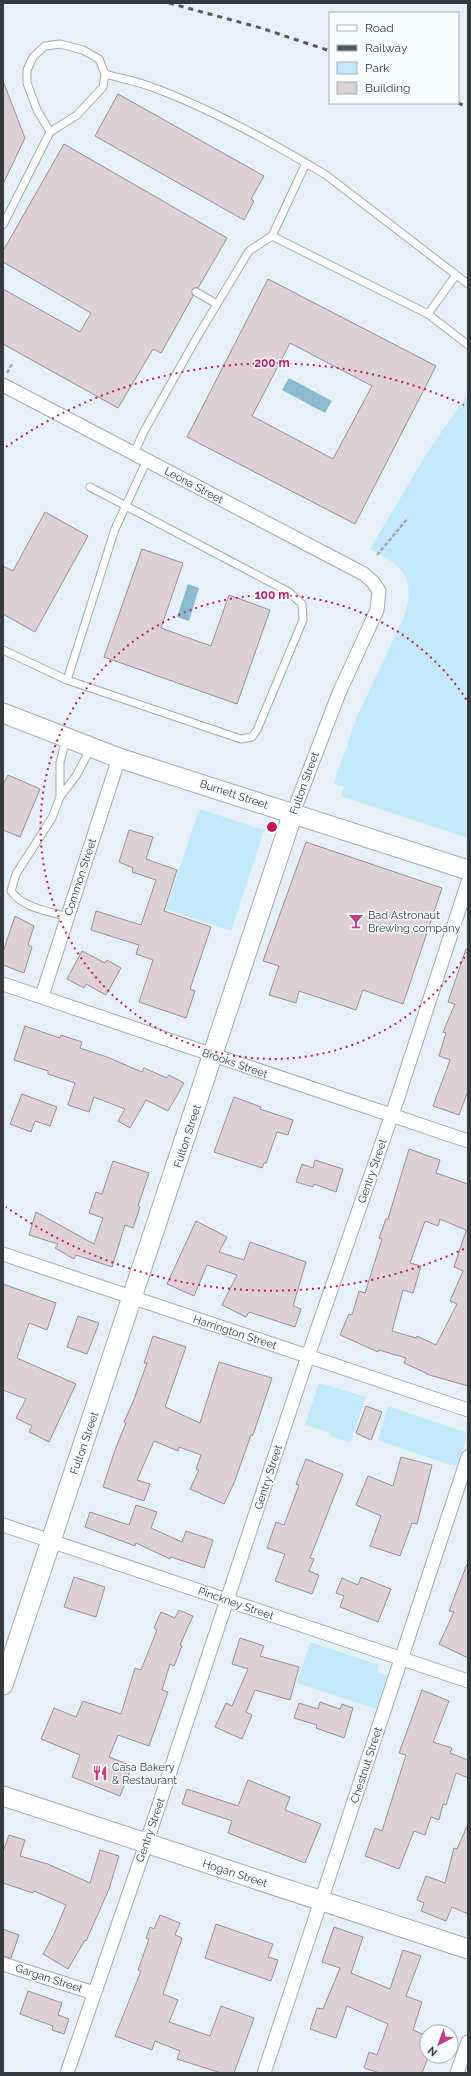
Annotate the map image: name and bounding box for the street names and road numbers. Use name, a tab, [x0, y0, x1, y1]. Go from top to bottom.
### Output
street label: Leona Street	[162, 464, 226, 507]
street label: Fulton Street	[287, 750, 322, 816]
street label: Burnett Street	[198, 777, 270, 812]
street label: Common Street	[62, 837, 99, 917]
street label: Brooks Street	[200, 1046, 270, 1081]
street label: Fulton Street	[171, 1103, 204, 1169]
street label: Gentry Street	[355, 1137, 390, 1205]
street label: Harrington Street	[191, 1313, 279, 1352]
street label: Fulton Street	[68, 1410, 101, 1476]
street label: Gentry Street	[252, 1443, 285, 1511]
street label: Pinckney Street	[196, 1584, 276, 1623]
street label: Chestnut Street	[348, 1725, 385, 1805]
street label: Gentry Street	[133, 1796, 168, 1864]
street label: Hogan Street	[201, 1857, 269, 1890]
street label: Gargan Street	[14, 1961, 84, 1996]

